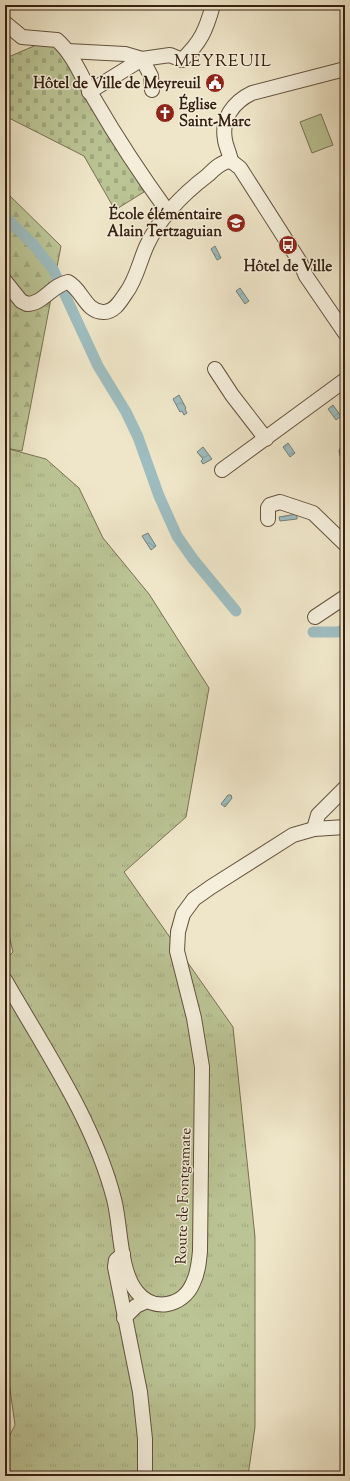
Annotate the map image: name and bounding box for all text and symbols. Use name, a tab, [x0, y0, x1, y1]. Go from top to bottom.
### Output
district label: MEYREUIL	[174, 50, 272, 74]
public building icon: Hôtel de Ville de Meyreuil	[204, 72, 226, 94]
place label: Hôtel de Ville de Meyreuil	[33, 74, 202, 95]
place label: Église Saint-Marc	[179, 93, 251, 133]
church icon: Église Saint-Marc	[154, 102, 176, 124]
place label: École élémentaire Alain Tertzaguian	[107, 203, 222, 243]
school or university icon: École élémentaire Alain Tertzaguian	[225, 212, 247, 234]
bus stop icon: Hôtel de Ville	[277, 234, 299, 256]
place label: Hôtel de Ville	[244, 257, 332, 278]
street label: Route de Fontgamate	[172, 1127, 197, 1265]

